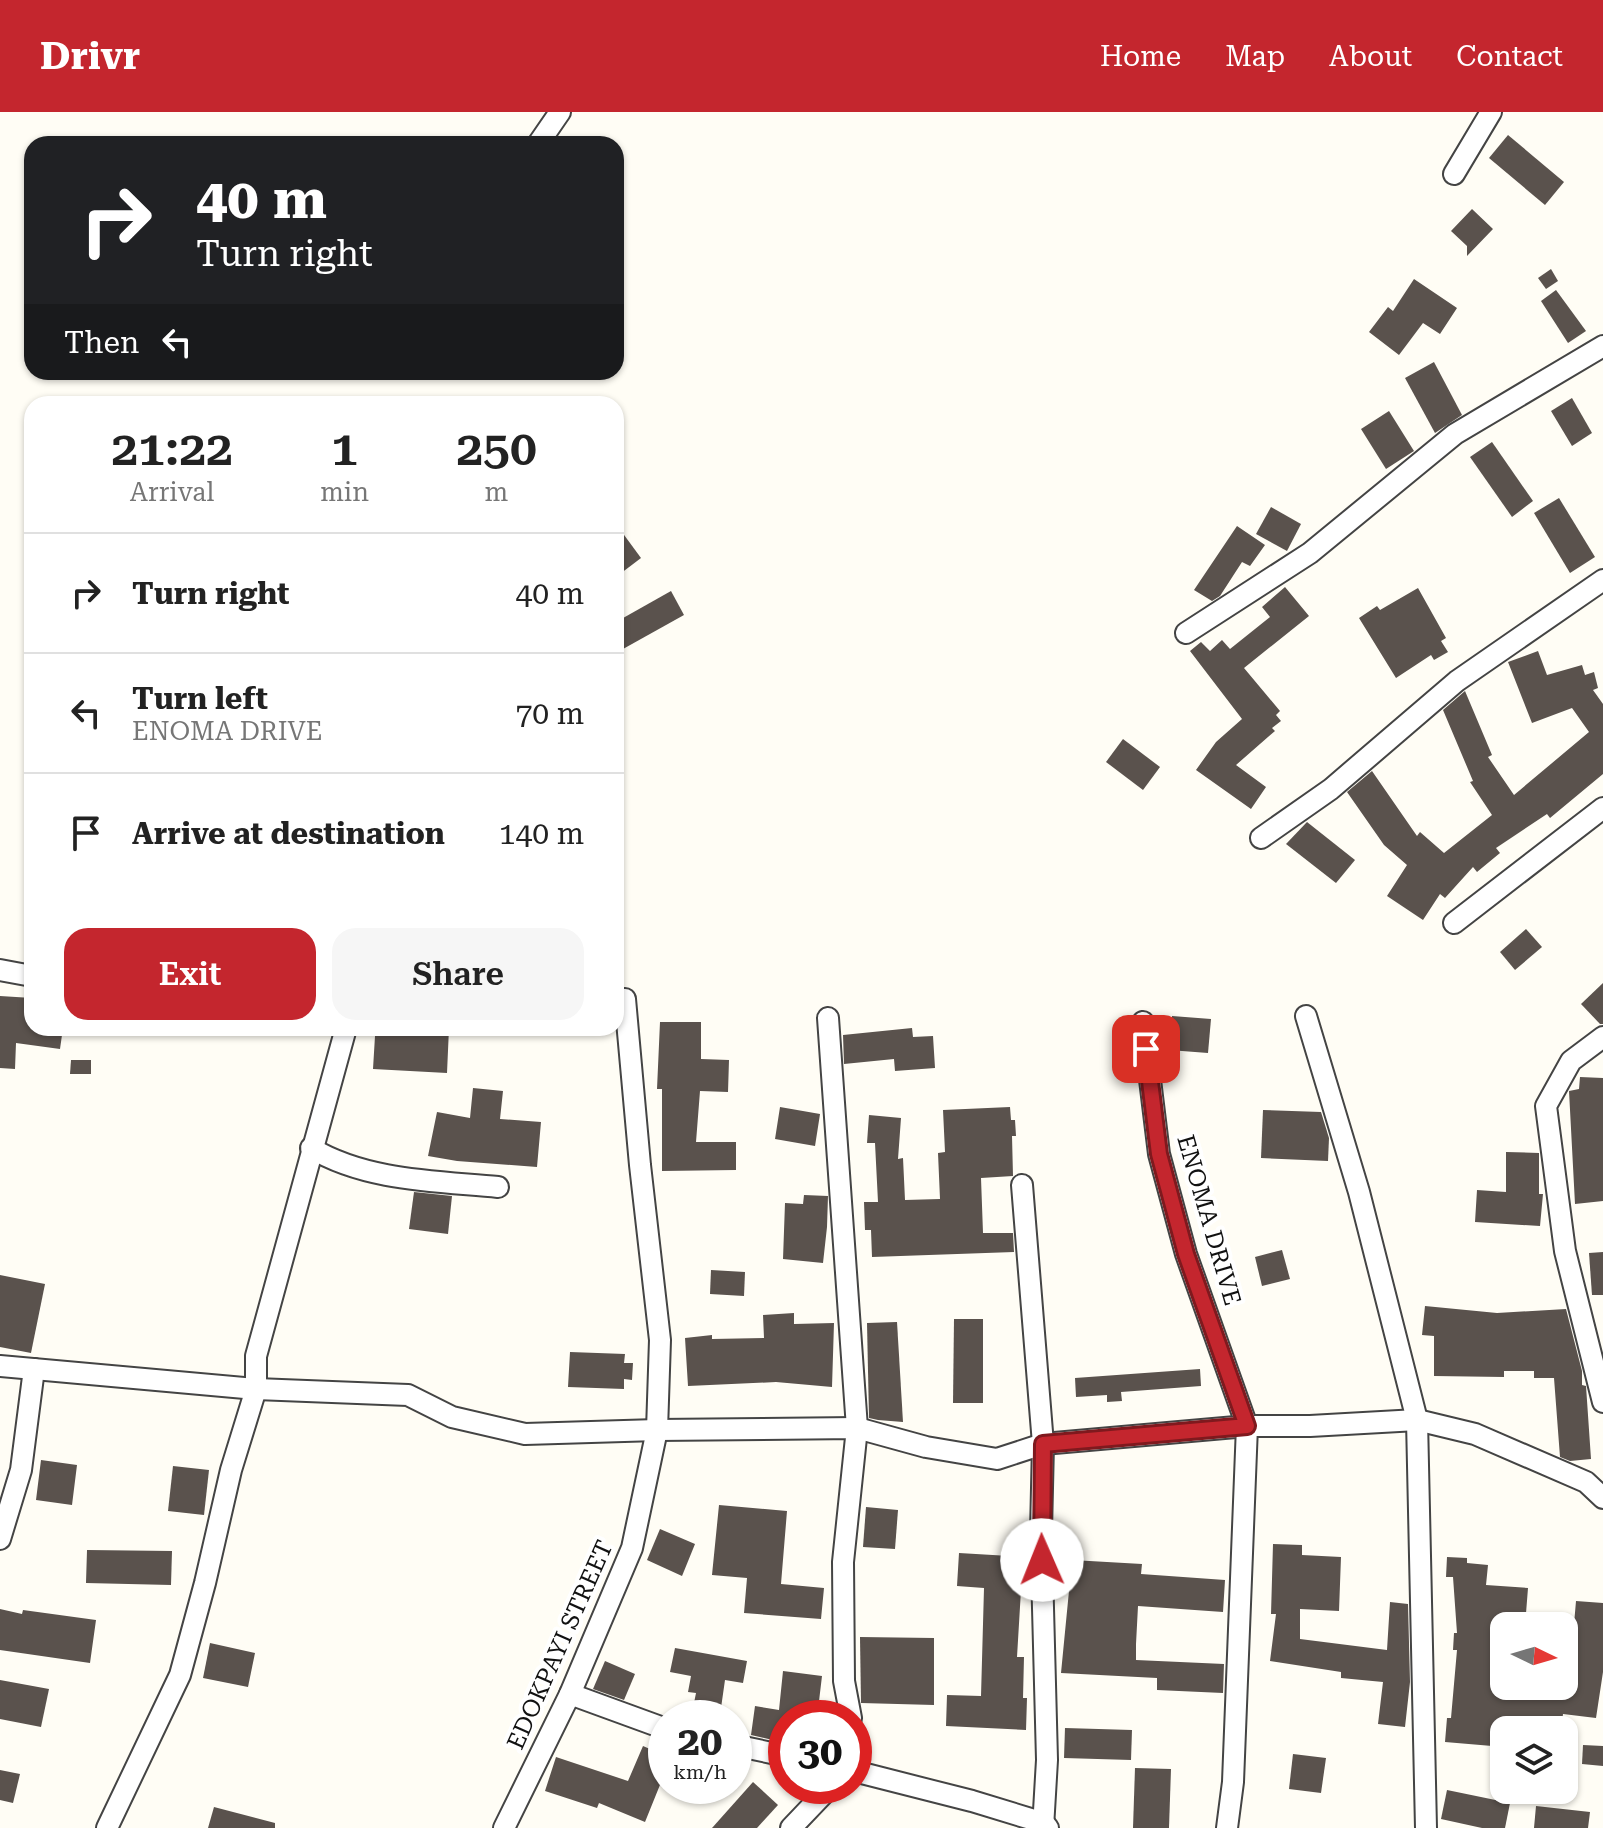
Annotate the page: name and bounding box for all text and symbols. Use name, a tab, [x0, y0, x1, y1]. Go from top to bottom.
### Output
text: Drivr	[40, 34, 140, 78]
text: Home	[1100, 40, 1181, 73]
text: Map	[1225, 40, 1285, 73]
text: About	[1329, 40, 1412, 73]
text: Contact	[1456, 40, 1563, 73]
text: 40 m	[196, 166, 327, 232]
icon: right	[64, 168, 168, 272]
text: Turn right	[196, 233, 373, 275]
icon: left	[155, 320, 199, 364]
text: Then	[64, 325, 139, 360]
text: 21:22	[111, 421, 233, 477]
text: 1	[331, 421, 358, 477]
text: 250	[456, 421, 537, 477]
text: Arrival	[130, 477, 214, 507]
text: min	[320, 477, 369, 507]
text: m	[485, 477, 508, 507]
icon: right	[64, 571, 108, 615]
text: Turn right	[132, 576, 289, 611]
text: 40 m	[515, 576, 584, 611]
text: Turn left	[132, 681, 268, 716]
icon: left	[64, 691, 108, 735]
text: 70 m	[515, 696, 584, 731]
text: ENOMA DRIVE	[132, 716, 322, 746]
icon: arrive	[64, 811, 108, 855]
text: Arrive at destination	[132, 816, 445, 851]
text: 140 m	[499, 816, 584, 851]
button: Exit	[64, 928, 316, 1020]
button: Share	[332, 928, 584, 1020]
pin	[1112, 1015, 1180, 1083]
icon: arrive	[1124, 1027, 1168, 1071]
street label: ENOMA DRIVE	[1171, 1132, 1247, 1308]
position arrow	[1000, 1518, 1084, 1602]
street label: EDOKPAYI STREET	[501, 1536, 619, 1754]
north arrow	[1490, 1612, 1578, 1700]
map controls	[1490, 1612, 1578, 1804]
speed limit sign: 30	[768, 1700, 872, 1804]
button: layers	[1490, 1716, 1578, 1804]
text: 20	[678, 1718, 722, 1765]
text: km/h	[673, 1760, 727, 1784]

